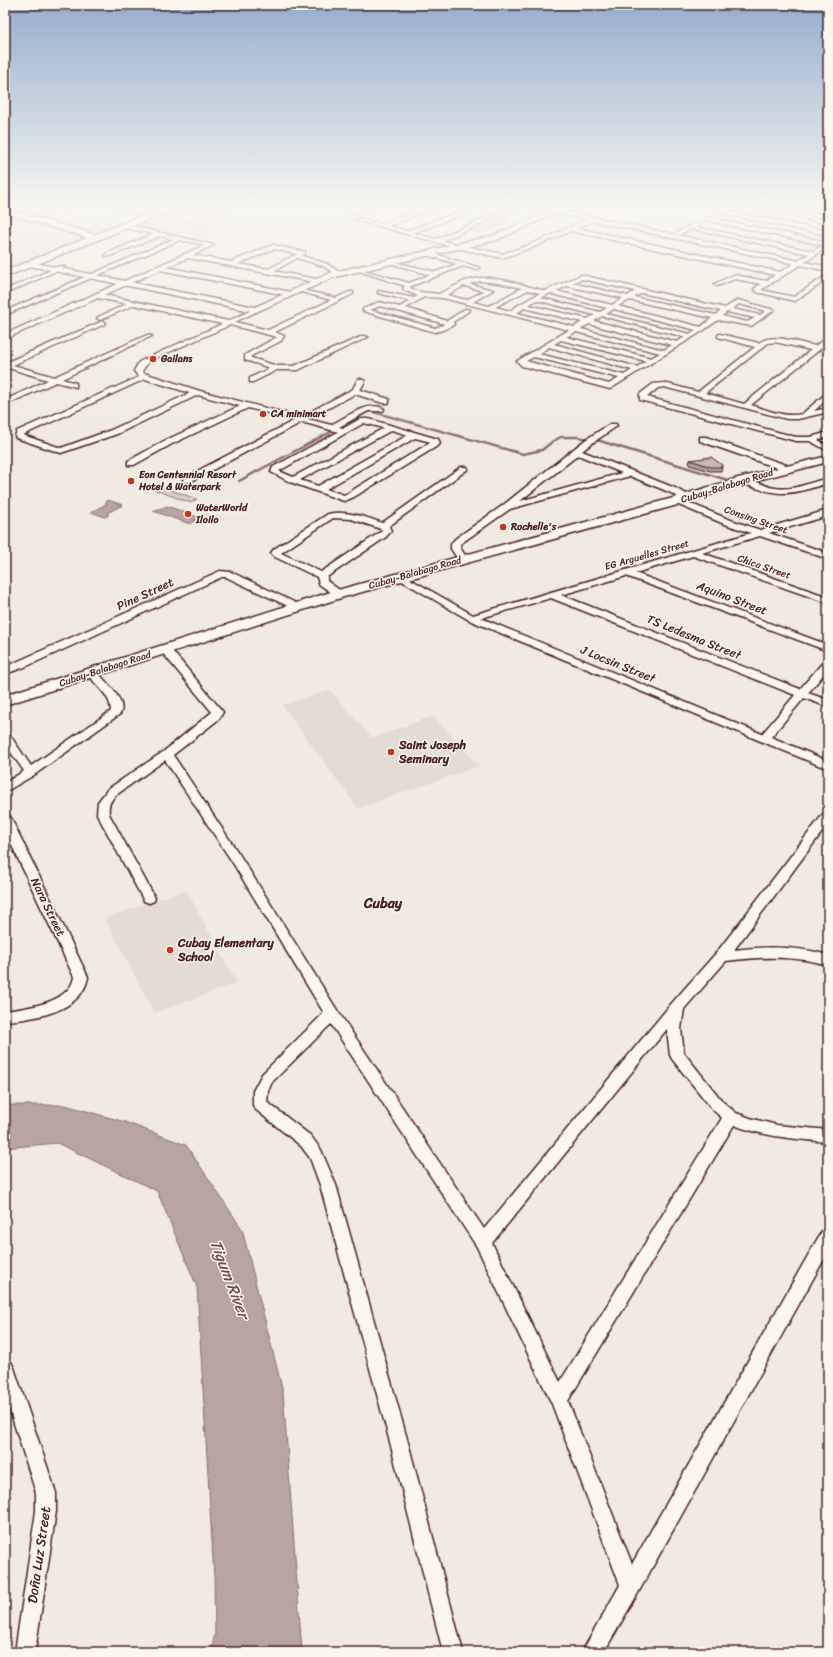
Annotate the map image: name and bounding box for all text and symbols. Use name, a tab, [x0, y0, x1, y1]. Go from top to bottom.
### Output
place label: Gailans	[160, 350, 193, 368]
marker: Gailans	[148, 354, 158, 364]
place label: CA minimart	[270, 405, 327, 423]
marker: CA minimart	[258, 409, 268, 419]
street label: Cubay-Balabago Road	[679, 463, 776, 509]
place label: Eon Centennial Resort Hotel & Waterpark	[138, 466, 237, 496]
marker: Eon Centennial Resort Hotel & Waterpark	[126, 476, 136, 486]
place label: WaterWorld Iloilo	[195, 499, 249, 529]
street label: Consing Street	[722, 501, 791, 540]
marker: WaterWorld Iloilo	[183, 509, 193, 519]
place label: Rochelle's	[510, 518, 557, 536]
marker: Rochelle's	[498, 522, 508, 532]
street label: EG Arguelles Street	[603, 534, 692, 576]
street label: Chica Street	[735, 549, 794, 585]
street label: Cubay-Balabago Road	[366, 551, 464, 595]
street label: Pine Street	[113, 571, 177, 617]
street label: Aquino Street	[693, 574, 770, 622]
street label: TS Ledesma Street	[643, 608, 746, 666]
street label: J Locsin Street	[576, 639, 660, 689]
street label: Cubay-Balabago Road	[57, 645, 154, 692]
place label: Saint Joseph Seminary	[398, 734, 467, 770]
marker: Saint Joseph Seminary	[386, 747, 396, 757]
street label: Nara Street	[24, 874, 72, 940]
district label: Cubay	[363, 891, 403, 916]
place label: Cubay Elementary School	[177, 932, 274, 968]
marker: Cubay Elementary School	[165, 945, 175, 955]
water label: Tigum River	[202, 1235, 260, 1326]
street label: Doña Luz Street	[20, 1505, 58, 1605]

